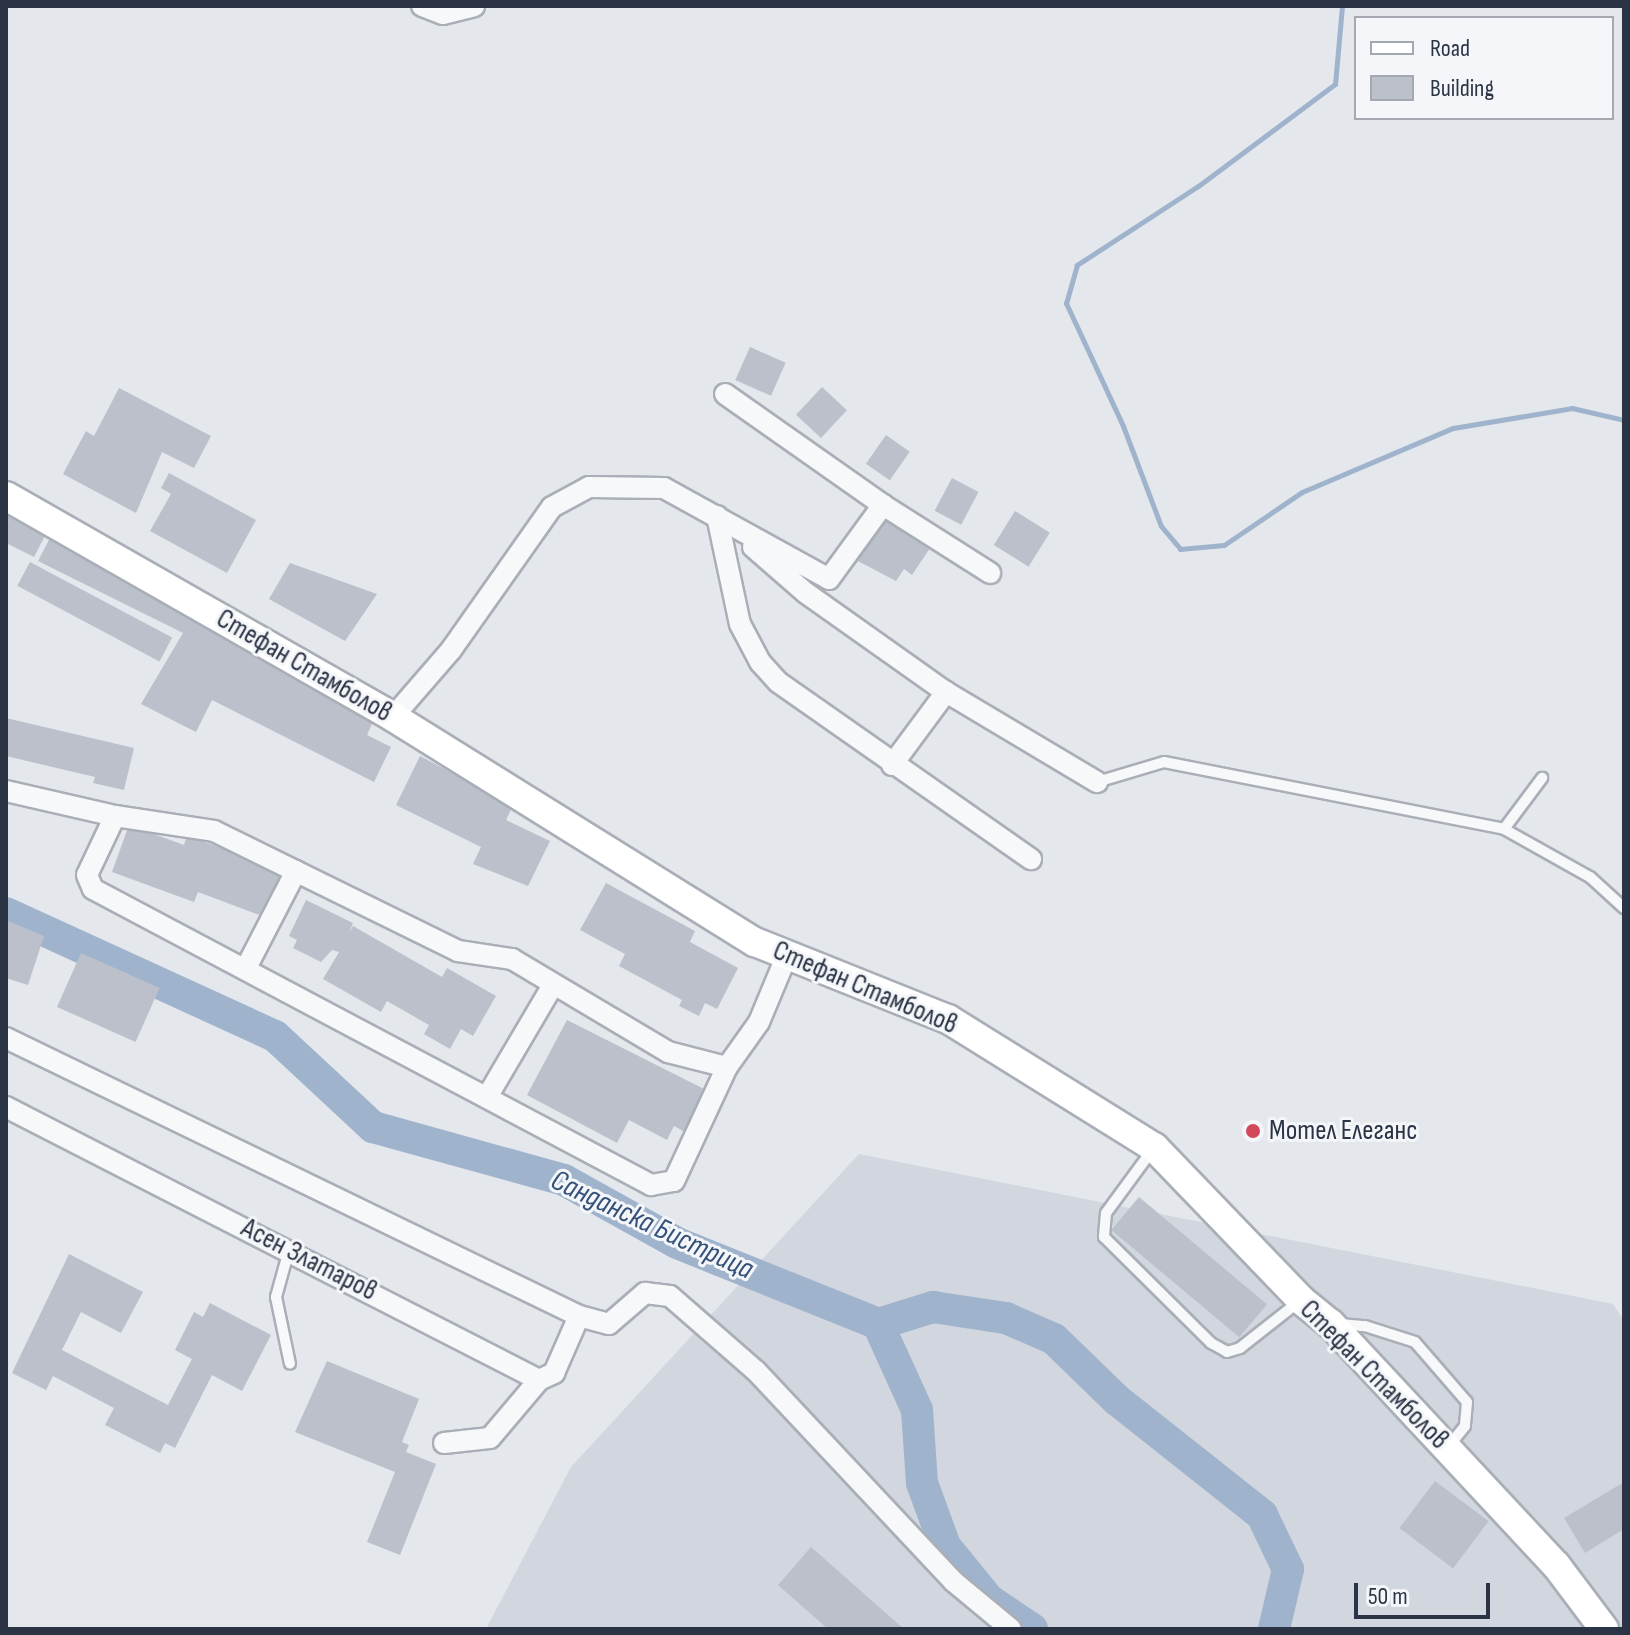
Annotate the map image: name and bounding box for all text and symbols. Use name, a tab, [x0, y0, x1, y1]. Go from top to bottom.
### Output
legend	[1354, 16, 1614, 120]
text: Road	[1430, 34, 1470, 63]
text: Building	[1430, 74, 1494, 103]
street label: Стефан Стамболов	[210, 602, 398, 730]
street label: Стефан Стамболов	[768, 934, 962, 1042]
place label: Мотел Елеганс	[1269, 1114, 1418, 1148]
marker: Мотел Елеганс	[1244, 1122, 1262, 1140]
water label: Санданска Бистрица	[545, 1162, 759, 1288]
street label: Асен Златаров	[235, 1211, 383, 1309]
street label: Стефан Стамболов	[1292, 1293, 1456, 1457]
scale bar	[1358, 1567, 1494, 1617]
text: 50 m	[1368, 1582, 1408, 1611]

